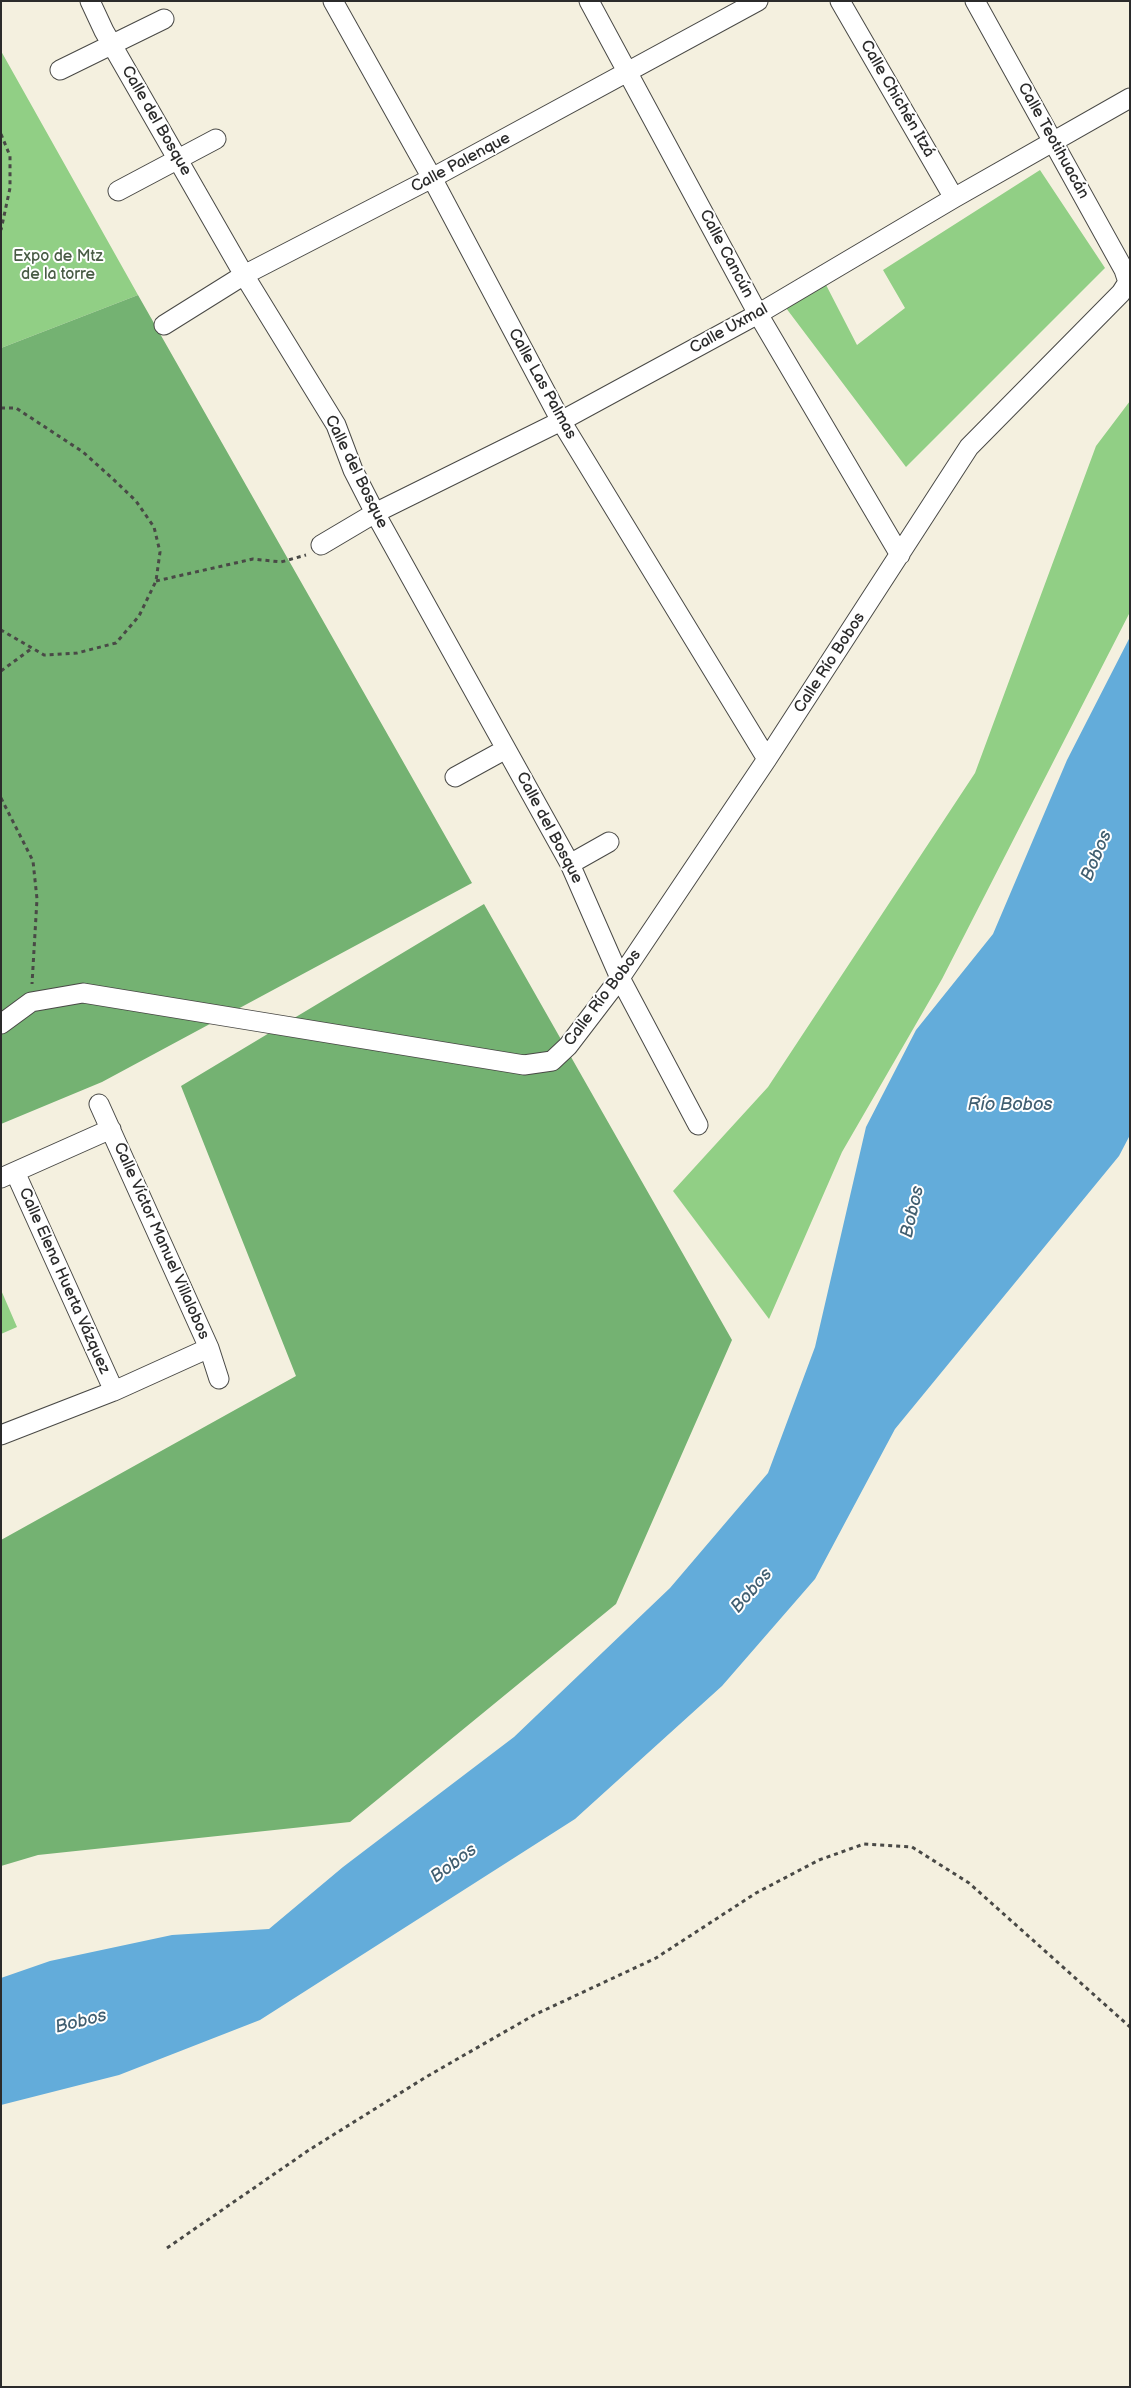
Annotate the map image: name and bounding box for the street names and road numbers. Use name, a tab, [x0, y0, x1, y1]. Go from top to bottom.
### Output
street label: Calle Chichén Itzá	[856, 37, 938, 161]
street label: Calle del Bosque	[117, 63, 195, 179]
street label: Calle Teotihuacán	[1013, 80, 1093, 202]
street label: Calle Palenque	[408, 129, 514, 197]
street label: Calle Cancún	[695, 207, 757, 301]
street label: Calle Uxmal	[687, 300, 771, 358]
street label: Calle Las Palmas	[504, 325, 580, 443]
street label: Calle del Bosque	[320, 412, 392, 532]
street label: Calle Río Bobos	[790, 609, 870, 717]
street label: Calle del Bosque	[512, 769, 586, 887]
street label: Calle Río Bobos	[560, 946, 646, 1050]
street label: Calle Víctor Manuel Villalobos	[109, 1140, 213, 1342]
street label: Calle Elena Huerta Vázquez	[14, 1185, 114, 1377]

